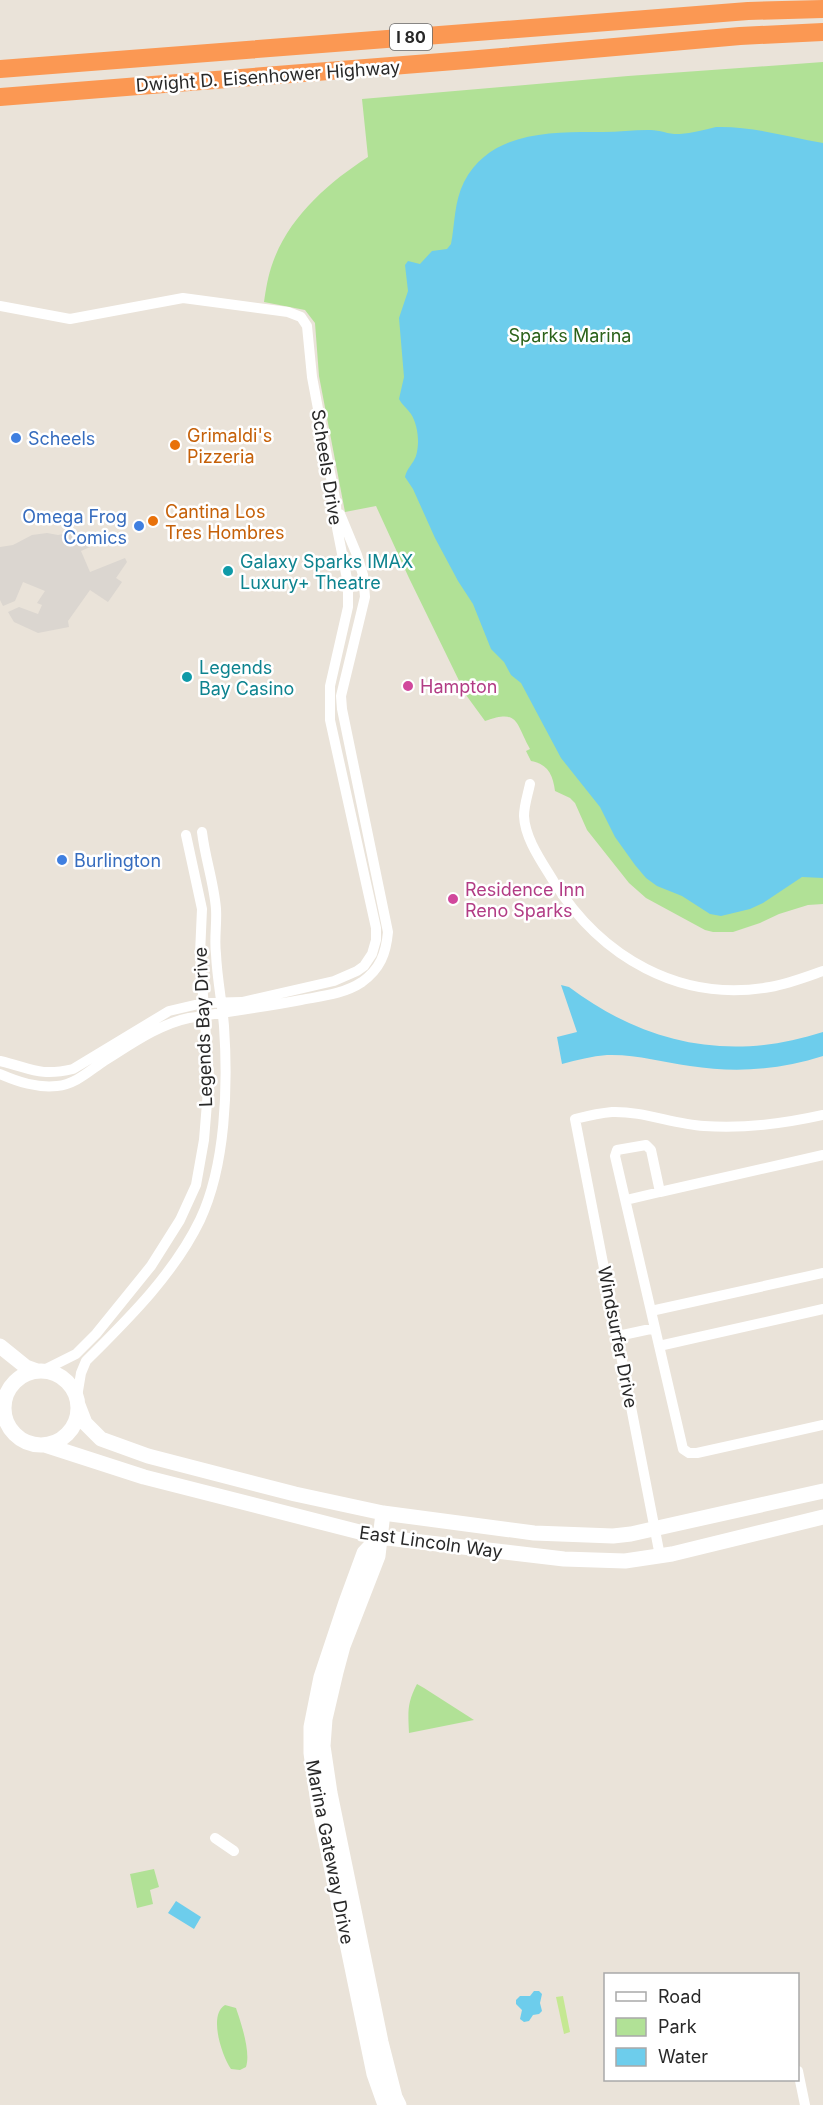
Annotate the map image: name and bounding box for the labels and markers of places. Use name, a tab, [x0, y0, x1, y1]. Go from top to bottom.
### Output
place label: Grimaldi's Pizzeria	[187, 425, 272, 467]
place label: Scheels	[28, 428, 95, 449]
marker: Scheels	[9, 431, 23, 445]
marker: Grimaldi's Pizzeria	[168, 438, 182, 452]
place label: Cantina Los Tres Hombres	[165, 501, 285, 543]
place label: Omega Frog Comics	[22, 506, 127, 548]
marker: Cantina Los Tres Hombres	[146, 514, 160, 528]
marker: Omega Frog Comics	[132, 519, 146, 533]
place label: Galaxy Sparks IMAX Luxury+ Theatre	[240, 551, 413, 593]
marker: Galaxy Sparks IMAX Luxury+ Theatre	[221, 564, 235, 578]
place label: Legends Bay Casino	[199, 657, 294, 699]
marker: Legends Bay Casino	[180, 670, 194, 684]
place label: Hampton	[420, 676, 497, 697]
marker: Hampton	[401, 679, 415, 693]
place label: Burlington	[74, 850, 161, 871]
marker: Burlington	[55, 853, 69, 867]
place label: Residence Inn Reno Sparks	[465, 879, 585, 921]
marker: Residence Inn Reno Sparks	[446, 892, 460, 906]

